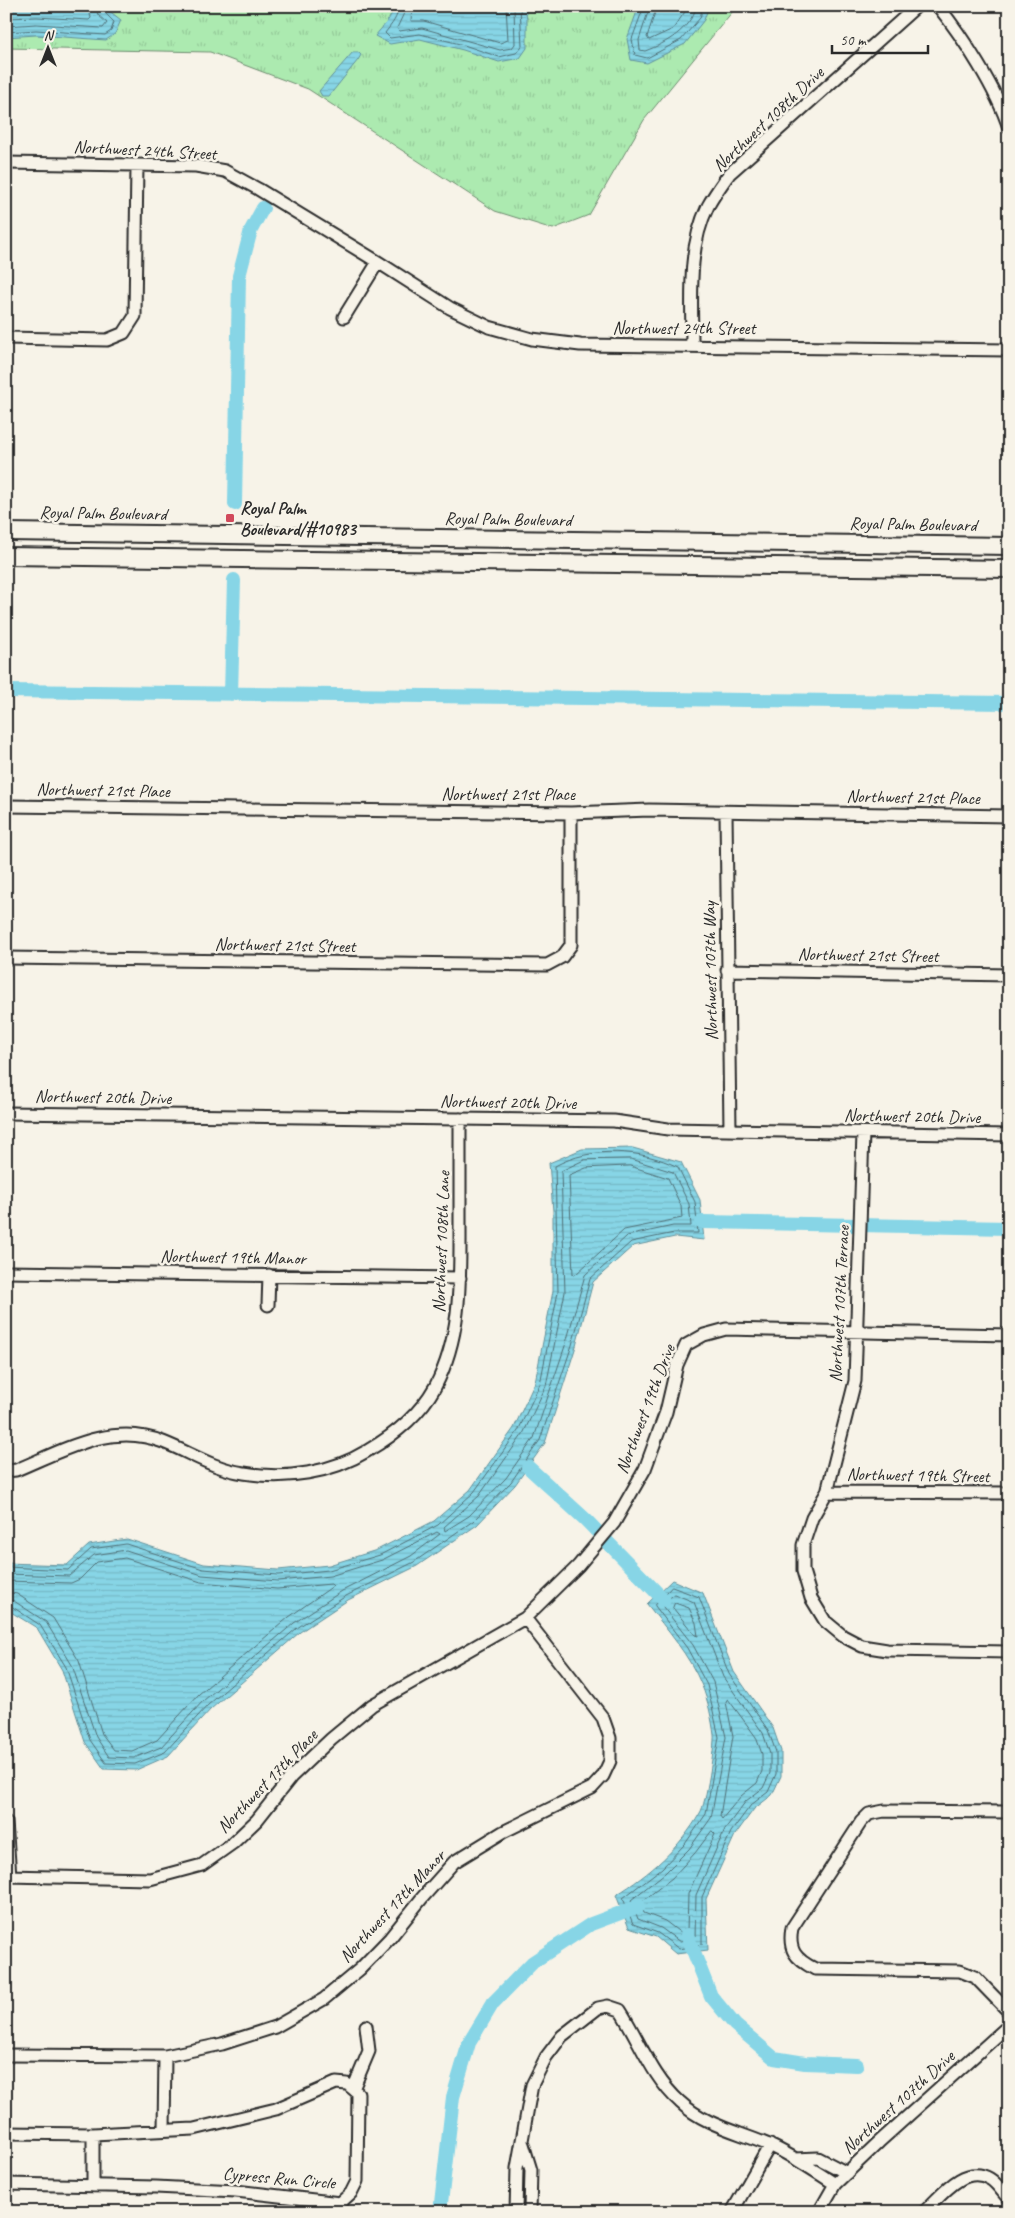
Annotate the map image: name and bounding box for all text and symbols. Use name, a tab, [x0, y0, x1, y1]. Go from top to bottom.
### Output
north arrow	[22, 22, 72, 72]
scale bar	[832, 22, 929, 54]
text: N	[44, 27, 55, 44]
text: 50 m	[840, 31, 867, 50]
street label: Northwest 108th Drive	[708, 61, 829, 176]
street label: Northwest 24th Street	[73, 135, 219, 165]
street label: Northwest 24th Street	[613, 317, 757, 339]
place label: Royal Palm Boulevard/#10983	[240, 497, 358, 540]
street label: Royal Palm Boulevard	[39, 501, 170, 525]
street label: Royal Palm Boulevard	[444, 507, 575, 531]
marker: Royal Palm Boulevard/#10983	[224, 512, 236, 524]
street label: Royal Palm Boulevard	[849, 512, 980, 536]
street label: Northwest 21st Place	[36, 778, 171, 802]
street label: Northwest 21st Place	[441, 783, 576, 805]
street label: Northwest 21st Place	[846, 785, 981, 809]
street label: Northwest 107th Way	[698, 899, 722, 1041]
street label: Northwest 21st Street	[214, 933, 358, 957]
street label: Northwest 21st Street	[797, 943, 941, 967]
street label: Northwest 20th Drive	[35, 1085, 172, 1109]
street label: Northwest 20th Drive	[440, 1090, 577, 1114]
street label: Northwest 20th Drive	[844, 1104, 981, 1128]
street label: Northwest 108th Lane	[428, 1170, 455, 1313]
street label: Northwest 107th Terrace	[824, 1224, 854, 1383]
street label: Northwest 19th Manor	[160, 1245, 309, 1269]
street label: Northwest 19th Drive	[610, 1340, 680, 1477]
street label: Northwest 19th Street	[846, 1463, 992, 1487]
street label: Northwest 17th Place	[212, 1724, 323, 1837]
street label: Northwest 17th Manor	[334, 1843, 451, 1967]
street label: Northwest 107th Drive	[837, 2045, 960, 2158]
street label: Cypress Run Circle	[222, 2162, 337, 2194]

